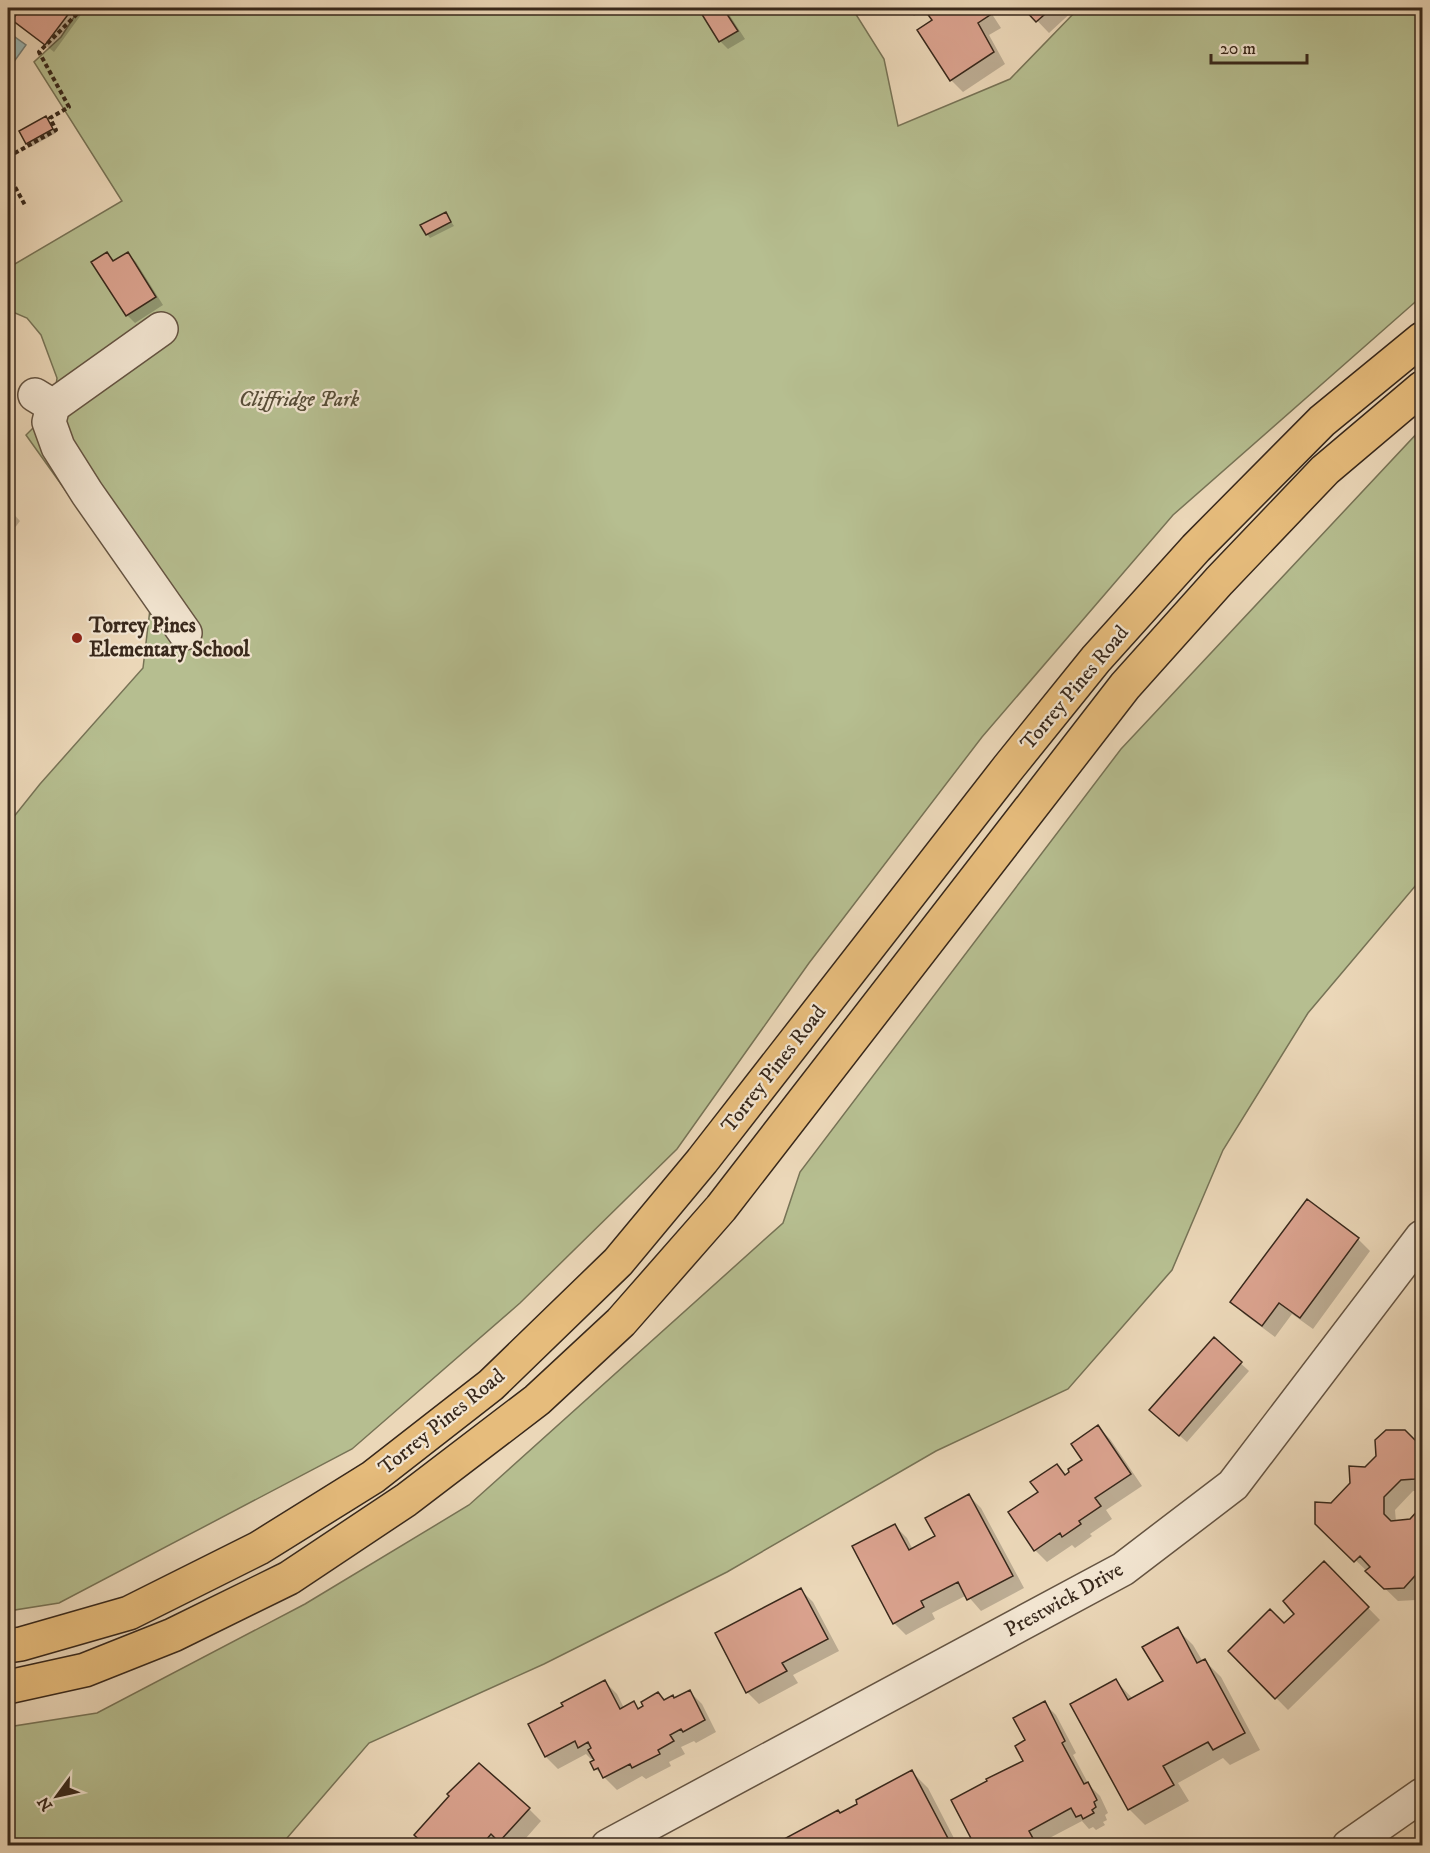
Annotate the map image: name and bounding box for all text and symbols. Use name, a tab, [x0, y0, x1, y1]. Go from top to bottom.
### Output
scale bar	[1211, 27, 1307, 65]
text: 20 m	[1220, 38, 1256, 60]
park label: Cliffridge Park	[239, 387, 360, 413]
place label: Torrey Pines Elementary School	[88, 613, 250, 663]
street label: Torrey Pines Road	[1015, 620, 1135, 756]
marker: Torrey Pines Elementary School	[70, 631, 84, 645]
street label: Torrey Pines Road	[716, 1000, 832, 1138]
street label: Torrey Pines Road	[374, 1363, 511, 1481]
street label: Prestwick Drive	[1000, 1556, 1128, 1643]
north arrow	[27, 1766, 87, 1826]
text: N	[33, 1793, 57, 1815]

